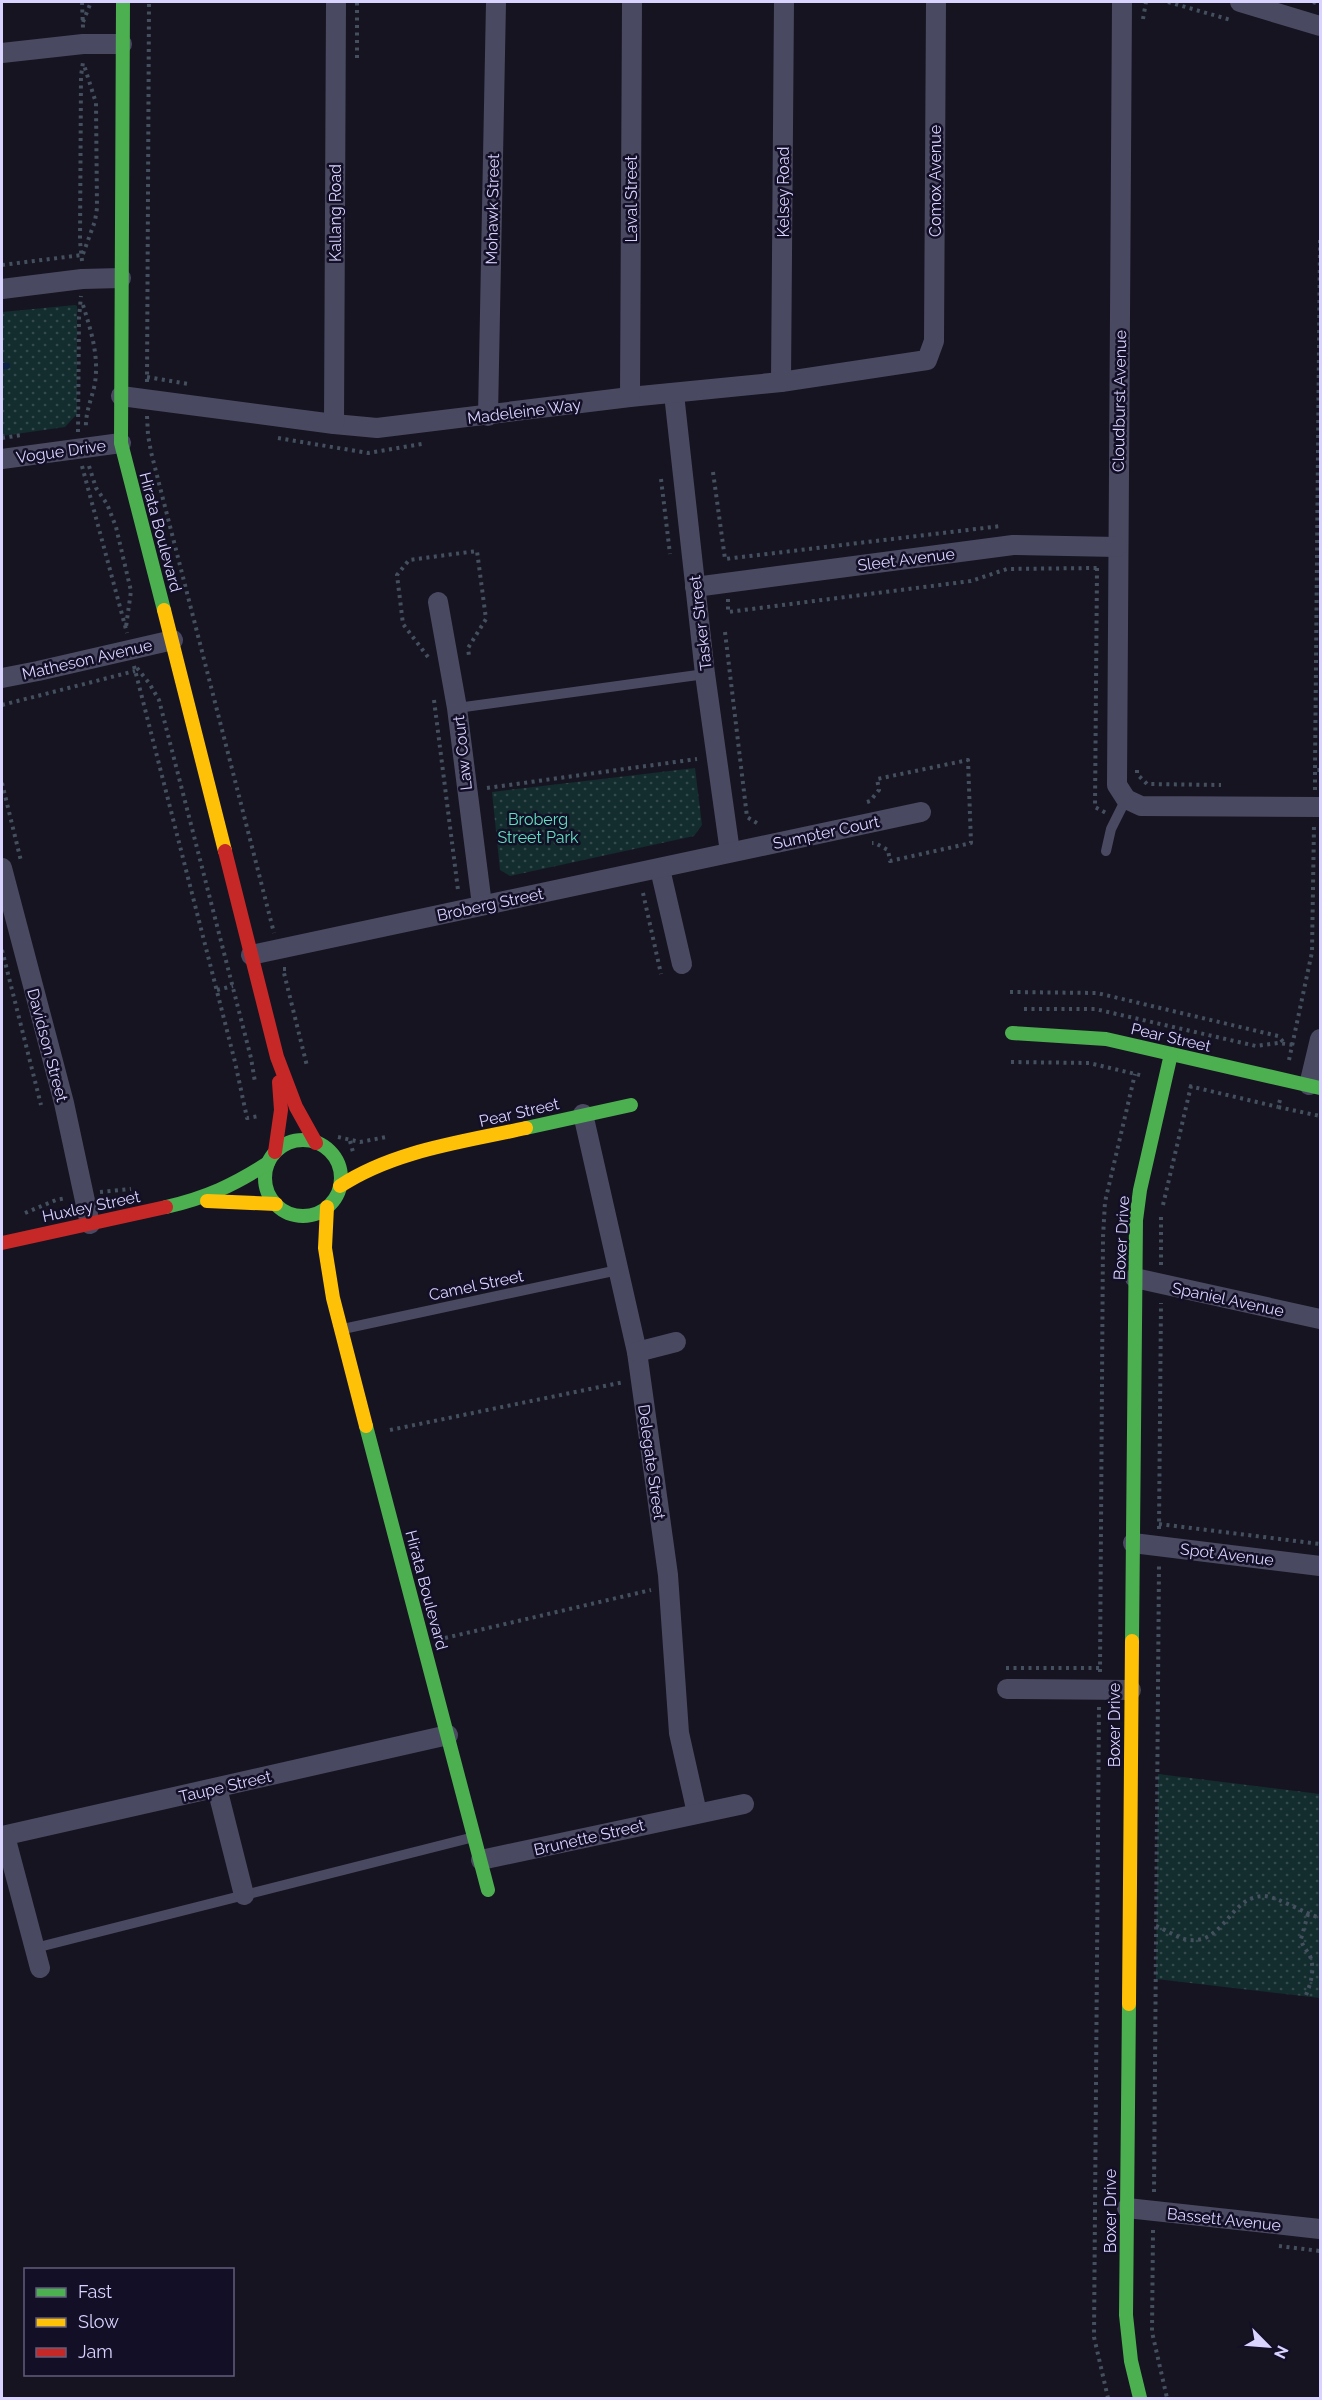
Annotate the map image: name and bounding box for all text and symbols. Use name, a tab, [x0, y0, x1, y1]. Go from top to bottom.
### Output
street label: Comox Avenue	[926, 125, 945, 237]
street label: Kelsey Road	[774, 146, 793, 238]
street label: Mohawk Street	[482, 153, 503, 265]
street label: Laval Street	[622, 155, 641, 243]
street label: Kallang Road	[326, 164, 345, 262]
street label: Cloudburst Avenue	[1109, 330, 1130, 472]
street label: Madeleine Way	[466, 395, 582, 428]
street label: Vogue Drive	[15, 436, 107, 467]
street label: Hirata Boulevard	[135, 470, 186, 594]
street label: Sleet Avenue	[856, 544, 956, 575]
street label: Tasker Street	[685, 574, 716, 672]
street label: Matheson Avenue	[20, 635, 154, 684]
street label: Law Court	[449, 714, 476, 791]
park label: Broberg Street Park	[497, 810, 579, 847]
street label: Sumpter Court	[771, 812, 882, 853]
street label: Broberg Street	[435, 884, 546, 925]
street label: Davidson Street	[23, 986, 72, 1105]
street label: Pear Street	[1129, 1019, 1213, 1056]
street label: Pear Street	[477, 1094, 562, 1131]
street label: Huxley Street	[40, 1187, 142, 1226]
street label: Boxer Drive	[1110, 1195, 1133, 1281]
street label: Camel Street	[427, 1266, 526, 1305]
street label: Spaniel Avenue	[1170, 1278, 1286, 1321]
street label: Delegate Street	[634, 1403, 669, 1522]
street label: Hirata Boulevard	[401, 1528, 452, 1652]
street label: Spot Avenue	[1179, 1539, 1275, 1570]
street label: Boxer Drive	[1105, 1683, 1124, 1767]
street label: Taupe Street	[177, 1767, 274, 1806]
street label: Brunette Street	[532, 1815, 647, 1859]
street label: Boxer Drive	[1101, 2169, 1120, 2253]
street label: Bassett Avenue	[1166, 2204, 1282, 2235]
legend	[24, 2268, 234, 2376]
text: Fast	[78, 2281, 112, 2302]
text: Slow	[78, 2311, 119, 2332]
north arrow	[1238, 2316, 1298, 2376]
text: Jam	[78, 2341, 113, 2362]
text: N	[1270, 2343, 1292, 2362]

